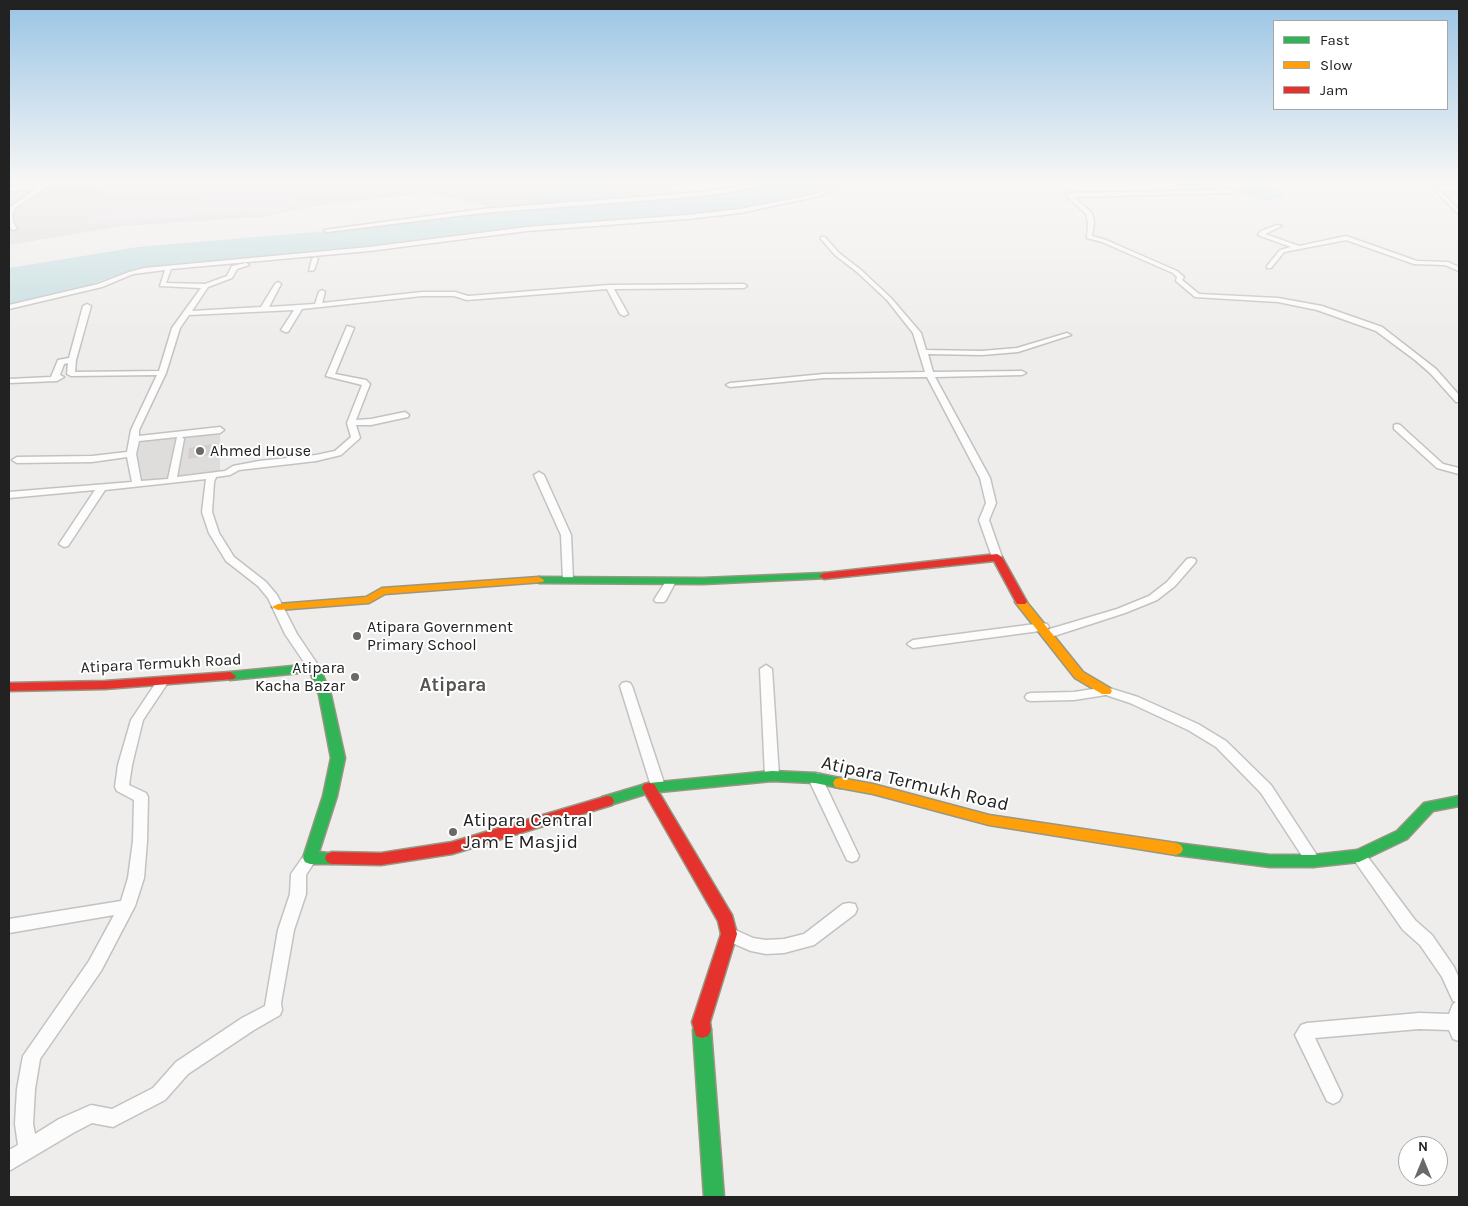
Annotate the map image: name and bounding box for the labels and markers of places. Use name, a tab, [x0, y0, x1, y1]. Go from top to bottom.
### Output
place label: Ahmed House	[210, 441, 311, 461]
marker: Ahmed House	[194, 445, 206, 457]
place label: Atipara Government Primary School	[367, 617, 513, 655]
marker: Atipara Government Primary School	[351, 630, 363, 642]
place label: Atipara Kacha Bazar	[255, 658, 345, 696]
marker: Atipara Kacha Bazar	[349, 671, 361, 683]
place label: Atipara Central Jam E Masjid	[463, 810, 593, 854]
marker: Atipara Central Jam E Masjid	[447, 826, 459, 838]

